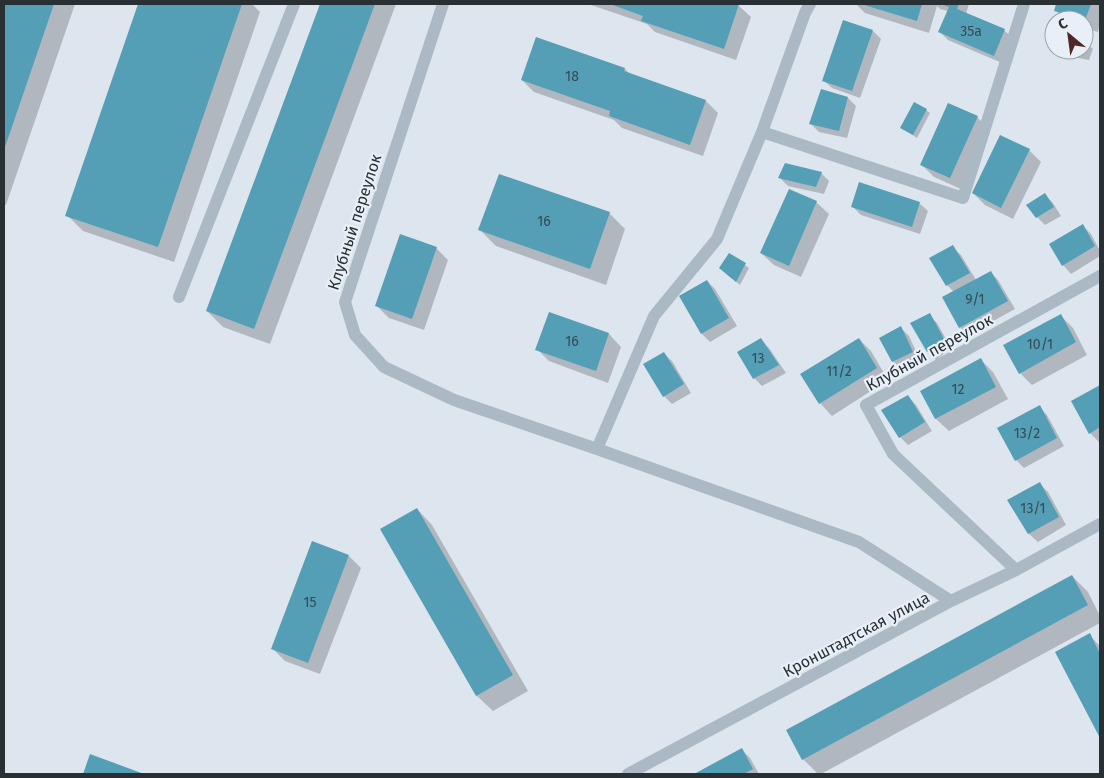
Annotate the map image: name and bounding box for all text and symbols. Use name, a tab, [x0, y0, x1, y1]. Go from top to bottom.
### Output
north arrow	[1044, 10, 1094, 60]
text: С	[1055, 15, 1071, 33]
house number: 35а	[960, 23, 982, 40]
house number: 18	[565, 68, 579, 85]
street label: Клубный переулок	[324, 151, 386, 292]
house number: 16	[537, 213, 551, 230]
house number: 9/1	[965, 291, 985, 308]
street label: Клубный переулок	[863, 309, 996, 395]
house number: 16	[565, 333, 579, 350]
house number: 10/1	[1027, 336, 1053, 353]
house number: 13	[751, 350, 765, 367]
house number: 11/2	[826, 363, 852, 380]
house number: 12	[952, 381, 965, 398]
house number: 13/2	[1014, 425, 1040, 442]
house number: 13/1	[1020, 500, 1046, 517]
street label: Кронштадтская улица	[780, 588, 933, 681]
house number: 15	[303, 594, 317, 611]

